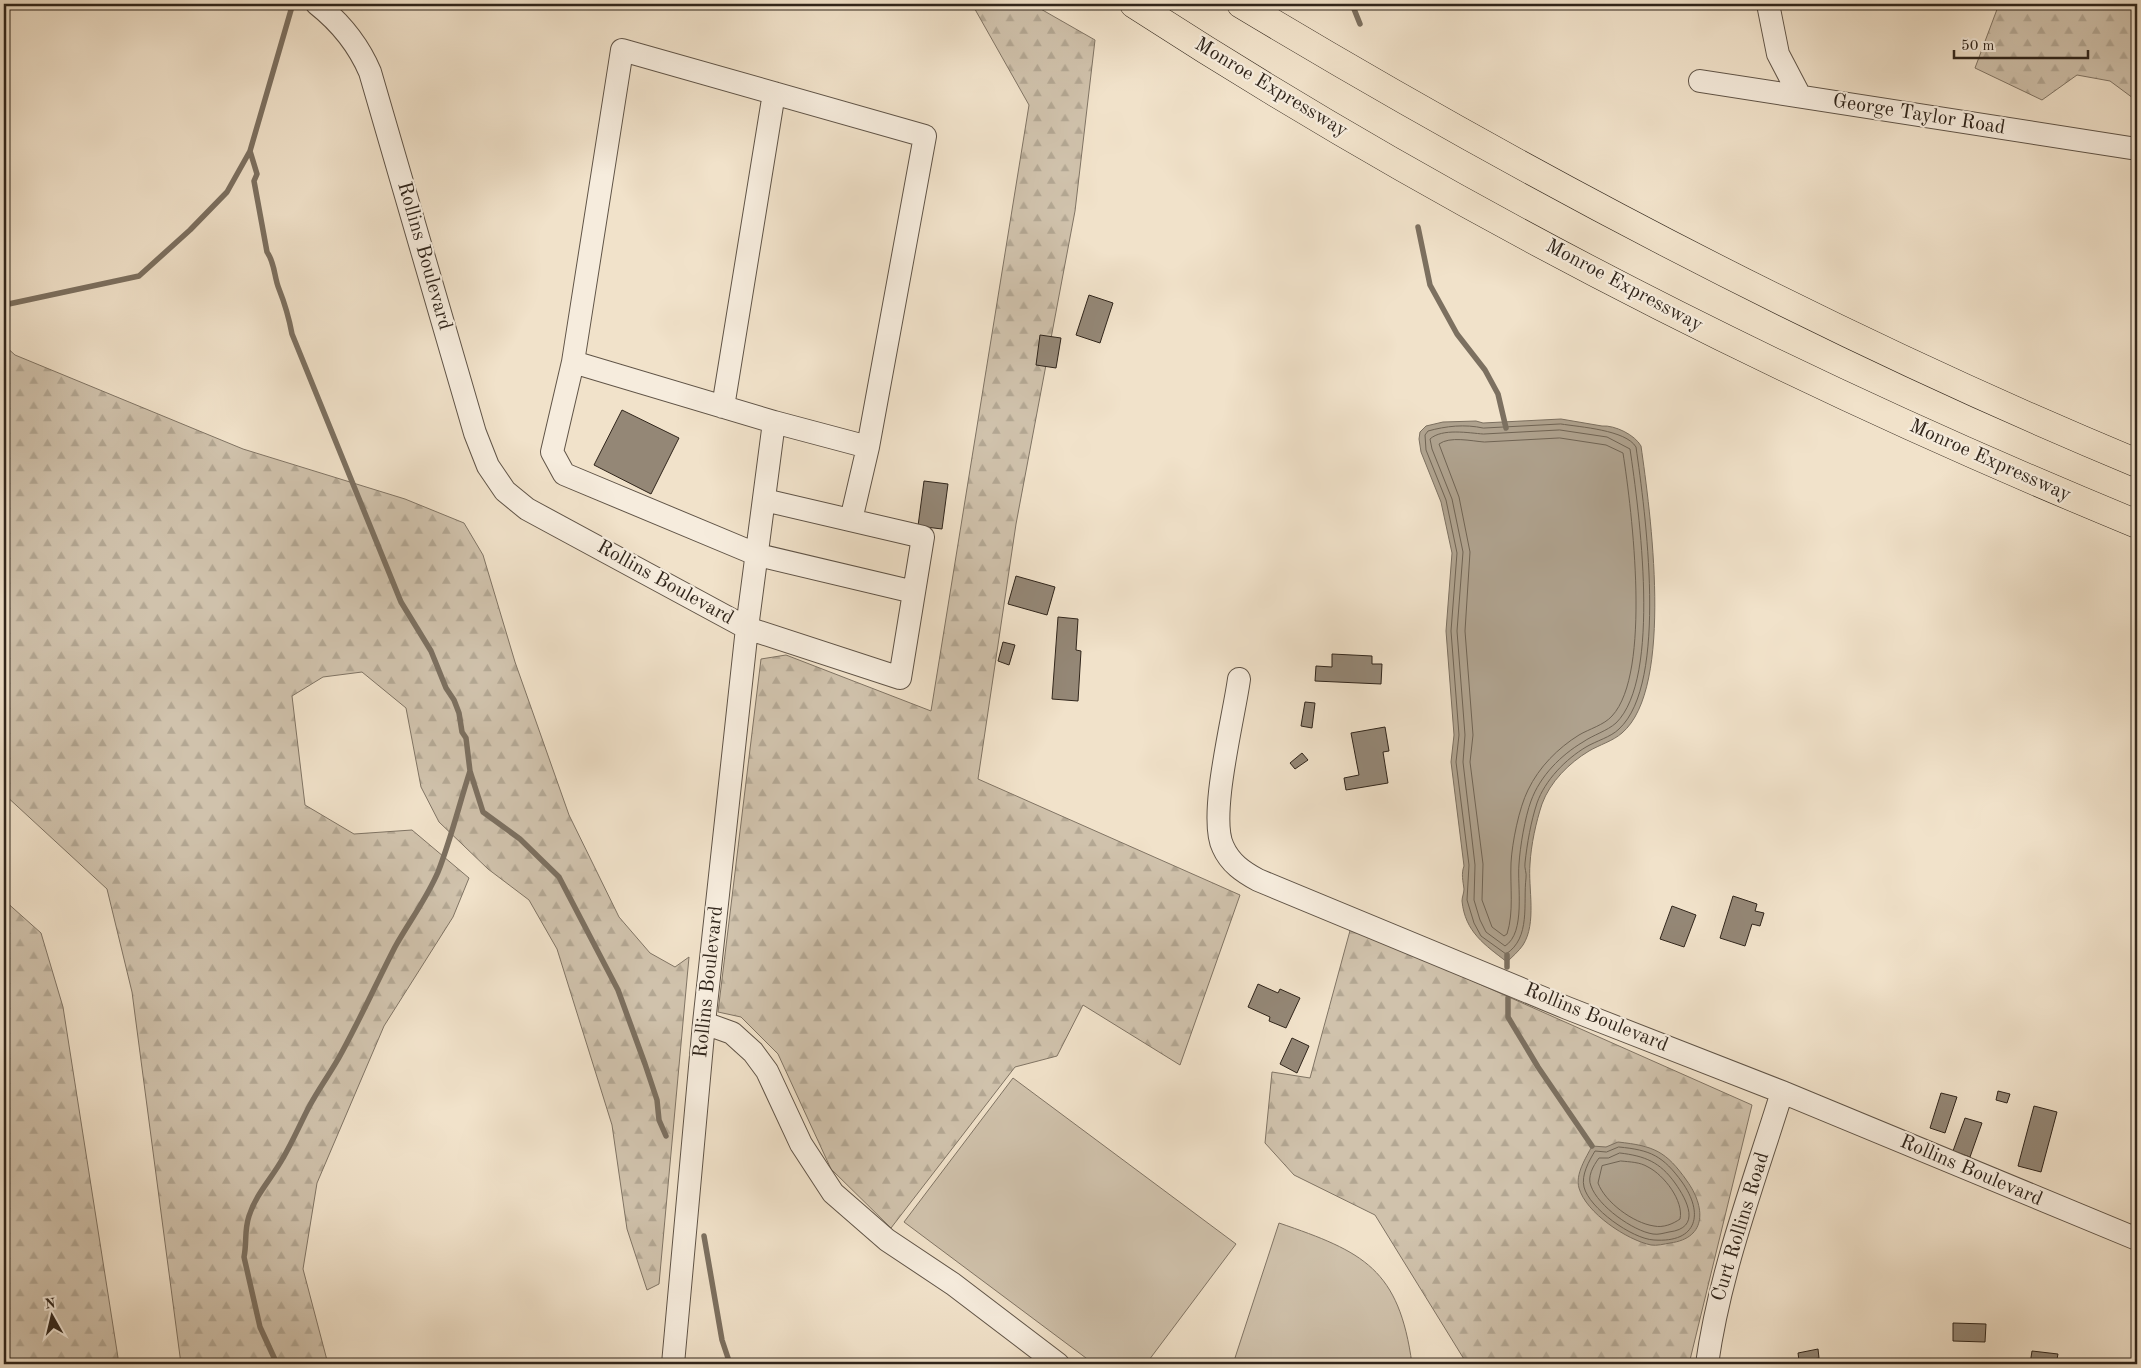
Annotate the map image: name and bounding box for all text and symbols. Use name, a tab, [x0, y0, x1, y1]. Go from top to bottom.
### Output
scale bar	[1954, 28, 2087, 60]
street label: Monroe Expressway	[1191, 34, 1351, 142]
text: 50 m	[1961, 39, 1995, 54]
street label: George Taylor Road	[1831, 91, 2007, 139]
street label: Rollins Boulevard	[393, 180, 455, 332]
street label: Monroe Expressway	[1542, 236, 1706, 336]
street label: Monroe Expressway	[1906, 416, 2074, 506]
street label: Rollins Boulevard	[593, 537, 737, 629]
street label: Rollins Boulevard	[691, 905, 727, 1059]
street label: Rollins Boulevard	[1521, 980, 1671, 1056]
street label: Rollins Boulevard	[1897, 1132, 2045, 1210]
street label: Curt Rollins Road	[1709, 1150, 1773, 1304]
north arrow	[28, 1290, 78, 1340]
text: N	[44, 1296, 57, 1312]

